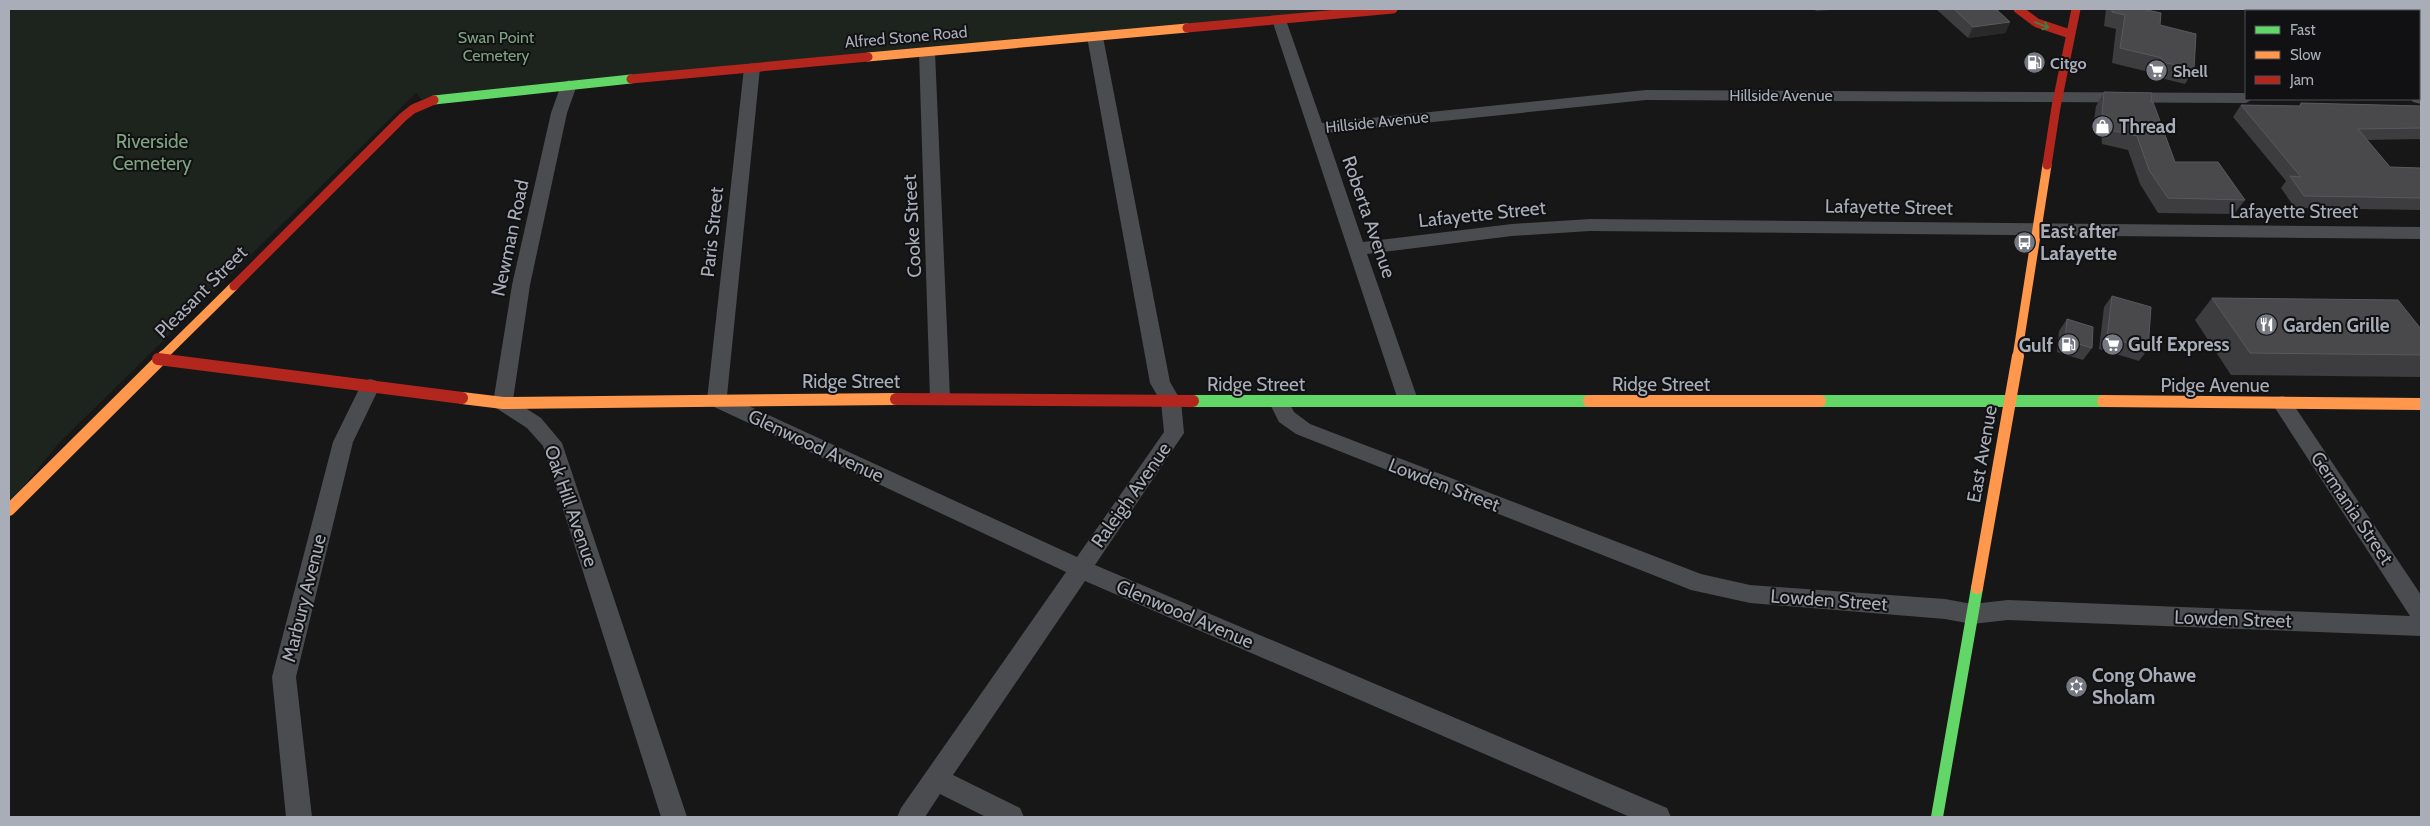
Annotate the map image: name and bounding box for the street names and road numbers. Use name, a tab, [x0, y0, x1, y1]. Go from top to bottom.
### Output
street label: Alfred Stone Road	[844, 22, 968, 52]
street label: Hillside Avenue	[1729, 86, 1833, 105]
street label: Hillside Avenue	[1325, 107, 1429, 137]
street label: Roberta Avenue	[1337, 153, 1401, 281]
street label: Cooke Street	[898, 173, 926, 278]
street label: Newman Road	[486, 178, 534, 298]
street label: Paris Street	[696, 185, 728, 278]
street label: Lafayette Street	[1825, 194, 1954, 220]
street label: Lafayette Street	[1417, 196, 1548, 232]
street label: Lafayette Street	[2230, 200, 2359, 223]
street label: Pleasant Street	[150, 241, 252, 343]
street label: Ridge Street	[802, 370, 901, 393]
street label: Ridge Street	[1207, 373, 1306, 396]
street label: Ridge Street	[1612, 373, 1711, 396]
street label: Pidge Avenue	[2160, 374, 2270, 397]
street label: East Avenue	[1962, 403, 2002, 504]
street label: Glenwood Avenue	[745, 405, 888, 488]
street label: Raleigh Avenue	[1086, 438, 1176, 552]
street label: Oak Hill Avenue	[539, 442, 603, 570]
street label: Germania Street	[2306, 447, 2399, 569]
street label: Lowden Street	[1385, 453, 1503, 517]
street label: Marbury Avenue	[277, 531, 331, 664]
street label: Glenwood Avenue	[1113, 575, 1257, 653]
street label: Lowden Street	[1770, 584, 1889, 616]
street label: Lowden Street	[2174, 605, 2293, 633]

